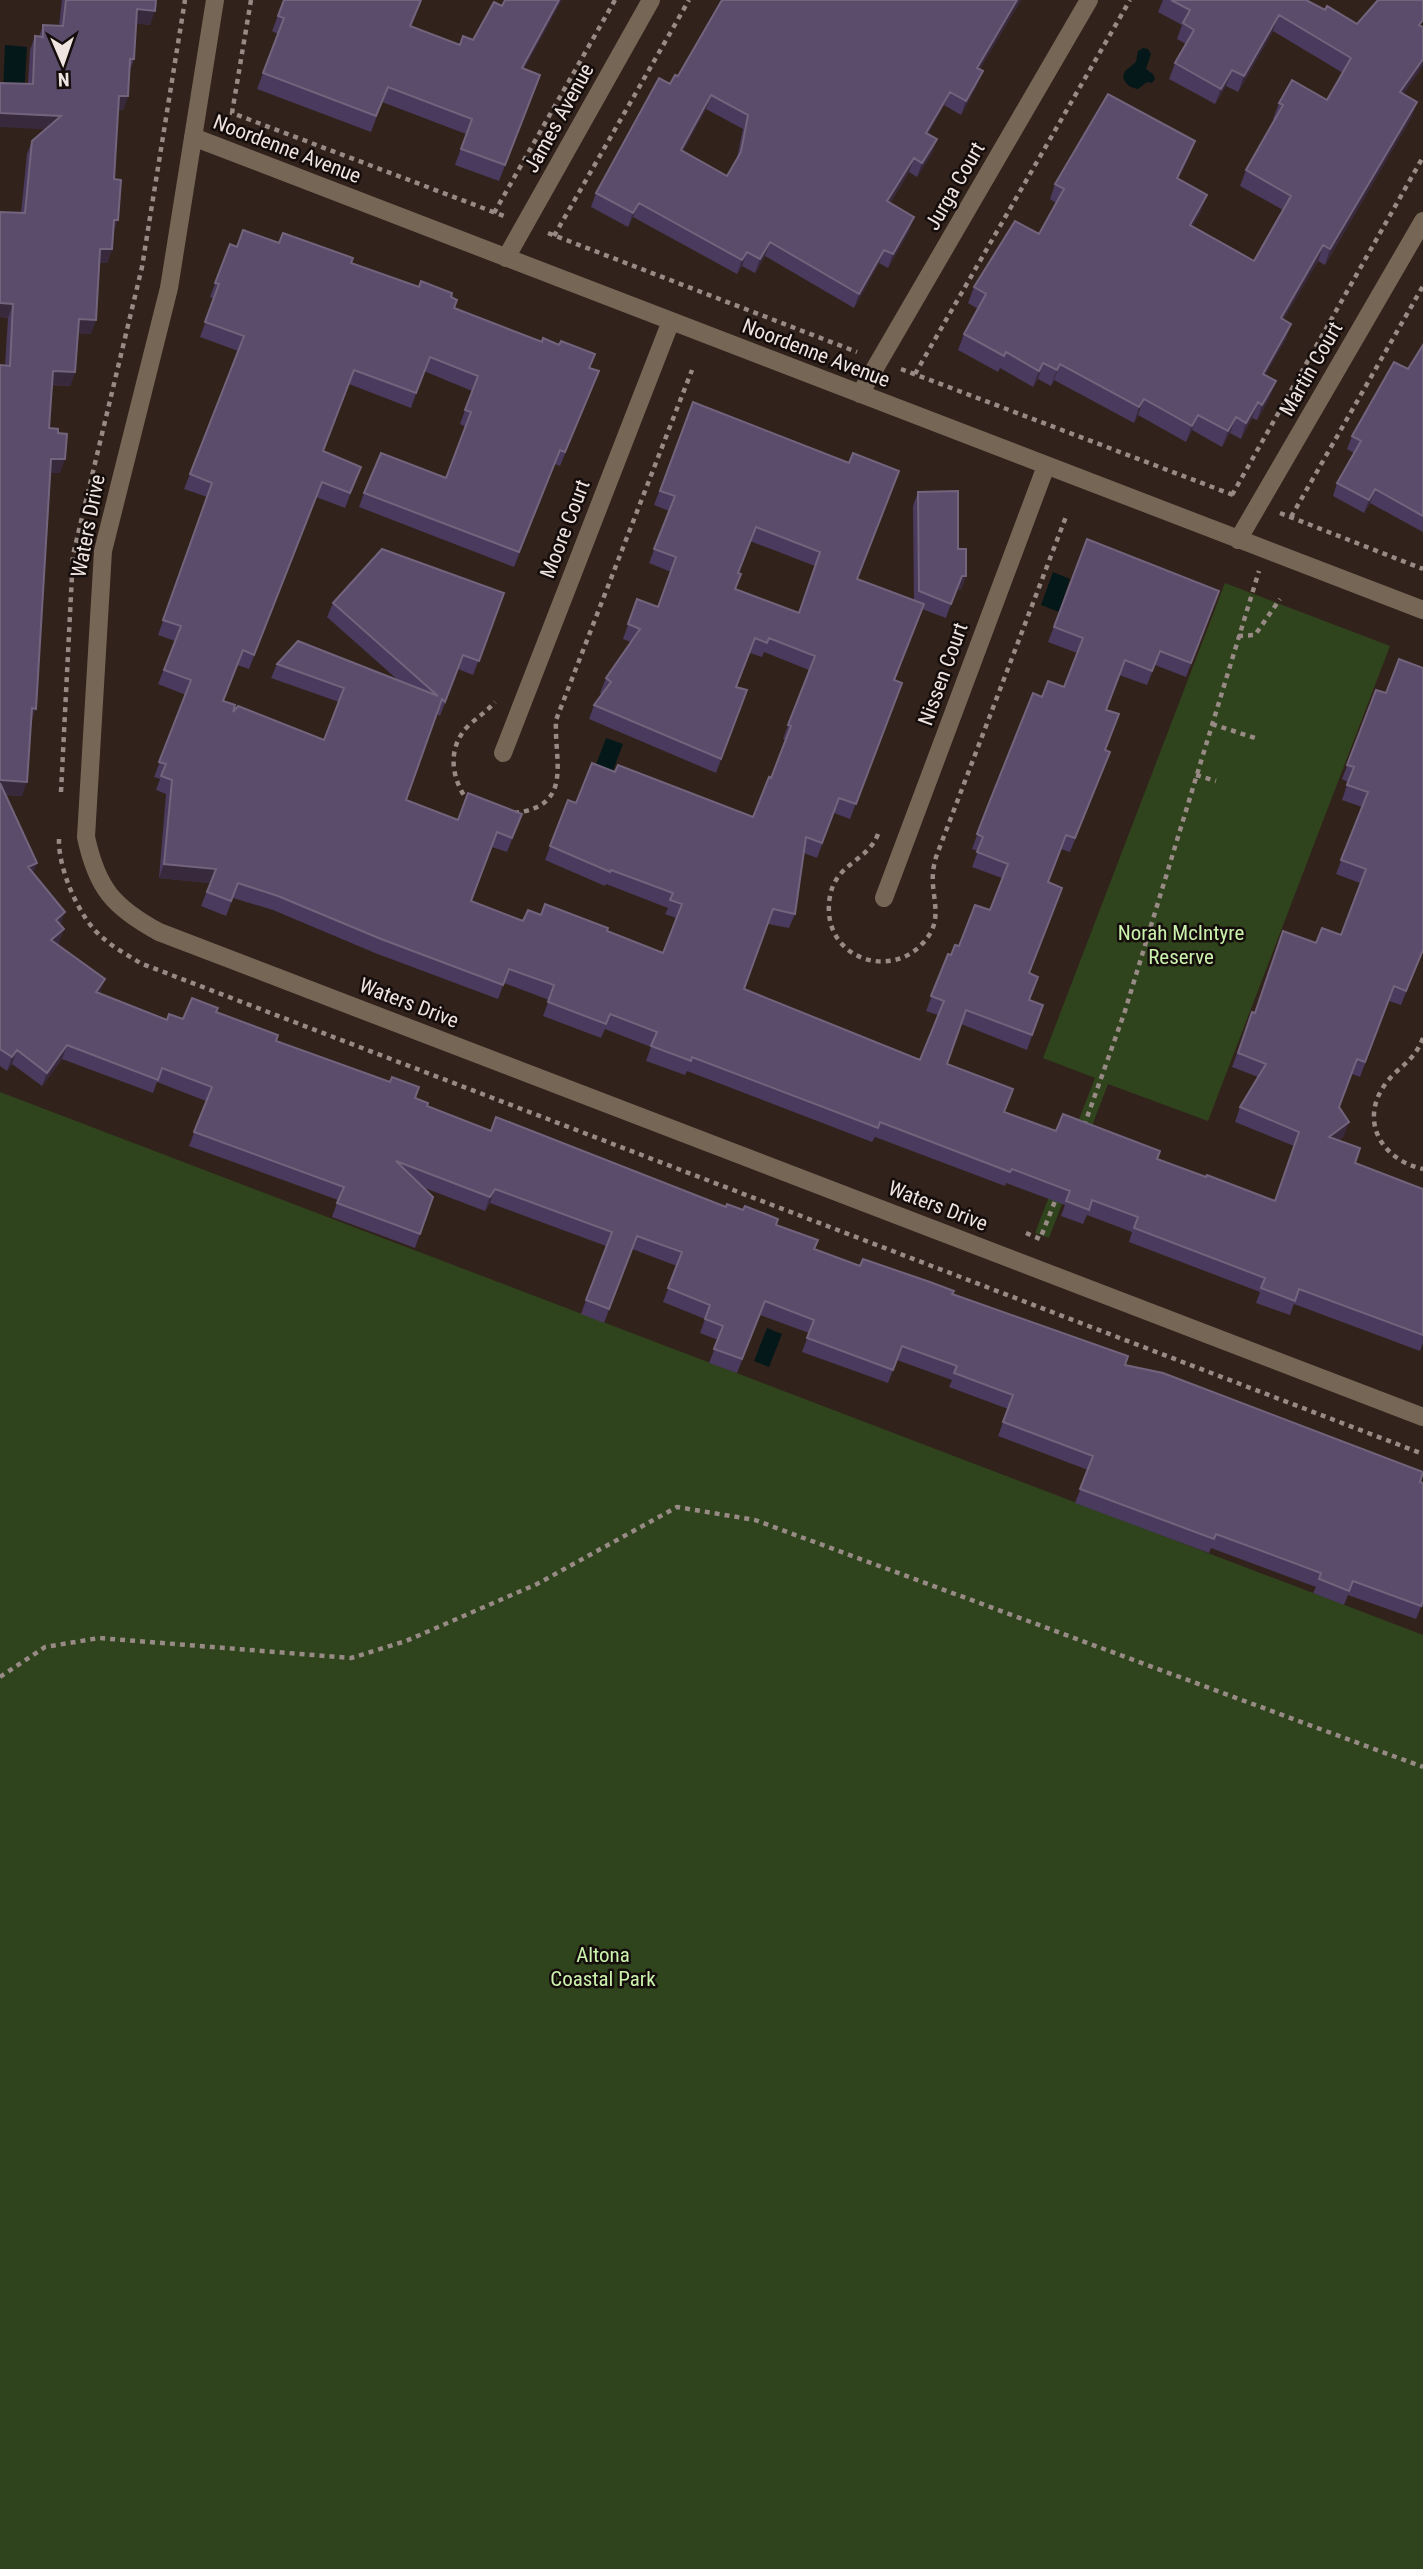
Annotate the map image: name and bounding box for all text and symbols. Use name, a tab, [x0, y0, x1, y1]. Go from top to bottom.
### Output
north arrow	[28, 28, 98, 98]
street label: James Avenue	[519, 59, 599, 177]
text: N	[57, 68, 70, 91]
street label: Noordenne Avenue	[210, 110, 364, 188]
street label: Jurga Court	[920, 138, 990, 234]
street label: Noordenne Avenue	[739, 314, 893, 392]
street label: Martin Court	[1274, 318, 1348, 420]
street label: Waters Drive	[66, 472, 110, 580]
street label: Moore Court	[535, 476, 595, 582]
street label: Nissen Court	[913, 619, 973, 729]
park label: Norah McIntyre Reserve	[1118, 921, 1244, 969]
street label: Waters Drive	[356, 973, 462, 1033]
street label: Waters Drive	[885, 1176, 991, 1236]
park label: Altona Coastal Park	[550, 1943, 656, 1991]

